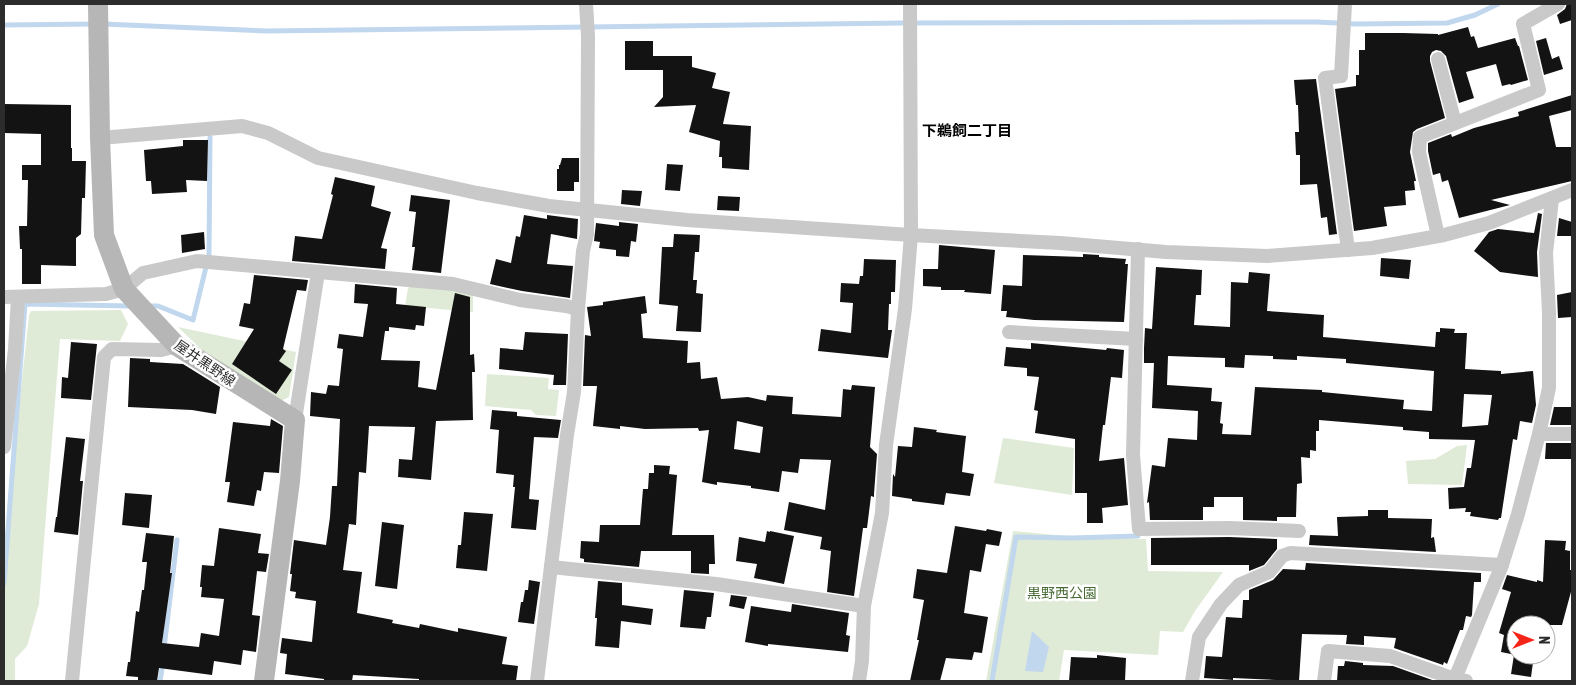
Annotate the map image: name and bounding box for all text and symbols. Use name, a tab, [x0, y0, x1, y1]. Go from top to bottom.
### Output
district label: 下鵜飼二丁目	[922, 122, 1012, 139]
street label: 屋井黒野線	[172, 337, 238, 389]
park label: 黒野西公園	[1027, 585, 1097, 601]
north arrow	[1506, 615, 1556, 665]
text: N	[1536, 636, 1552, 644]

